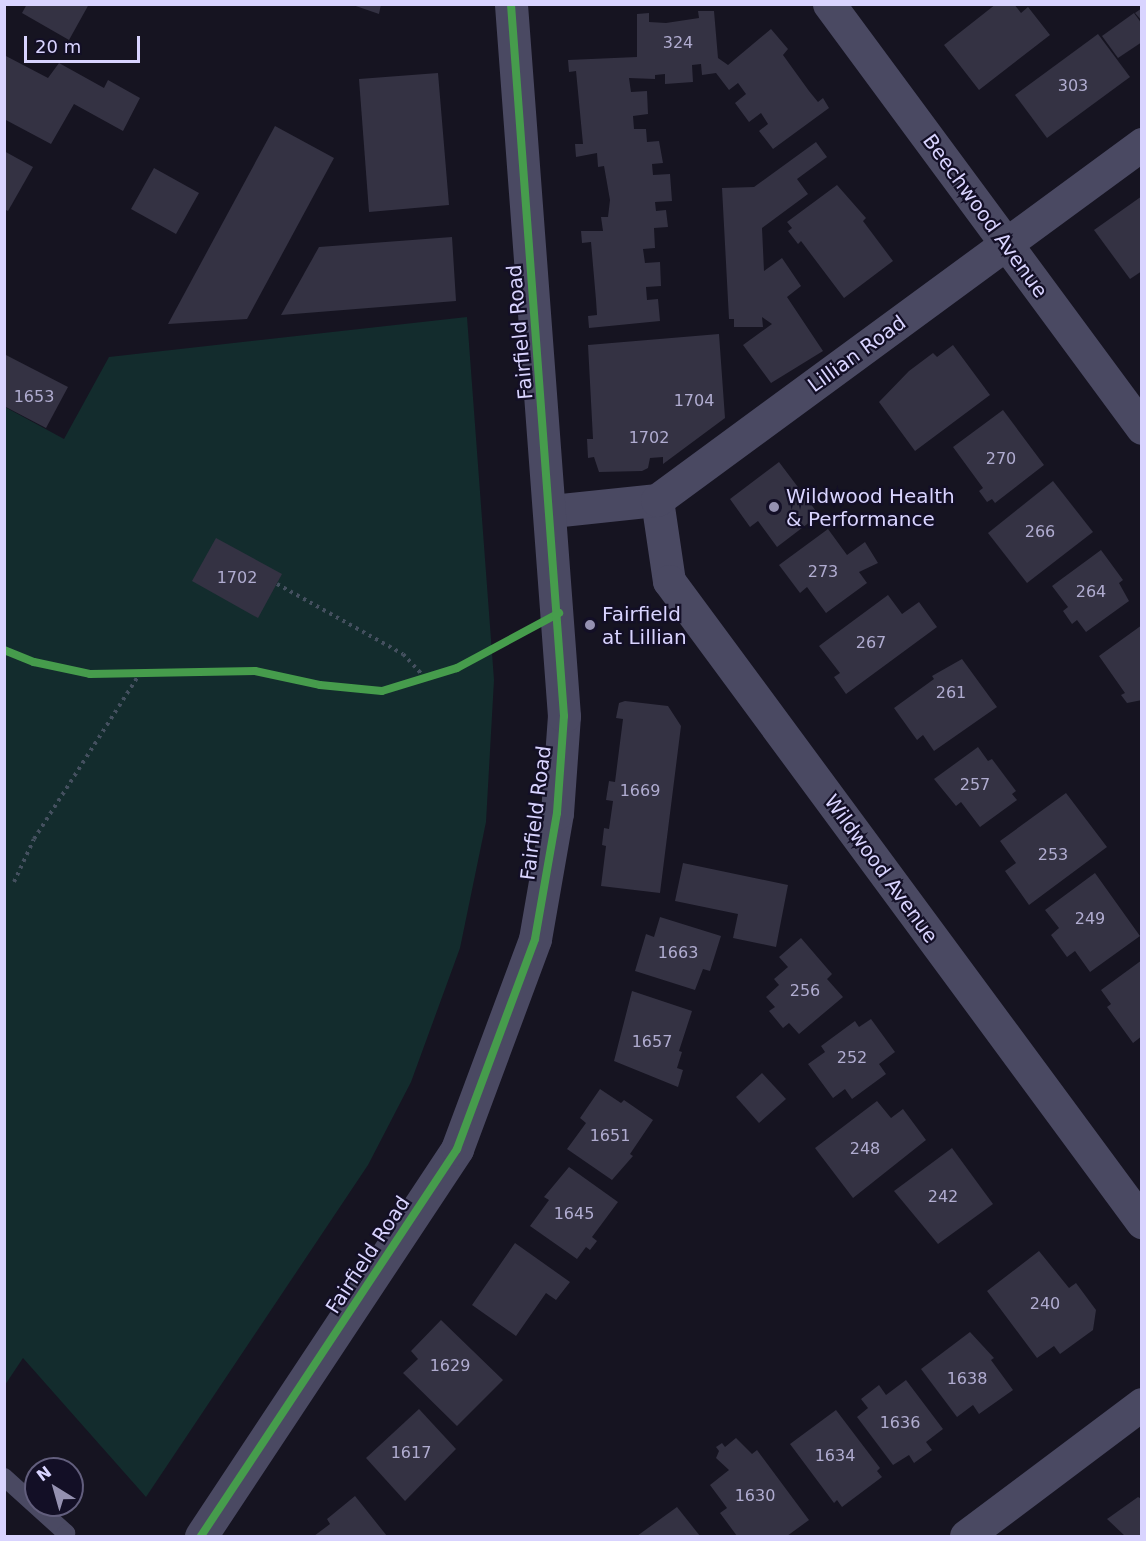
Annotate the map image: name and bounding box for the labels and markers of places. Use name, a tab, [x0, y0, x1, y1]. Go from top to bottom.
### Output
place label: Wildwood Health & Performance	[786, 484, 955, 531]
marker: Wildwood Health & Performance	[767, 500, 781, 514]
place label: Fairfield at Lillian	[602, 602, 687, 649]
marker: Fairfield at Lillian	[583, 618, 597, 632]

